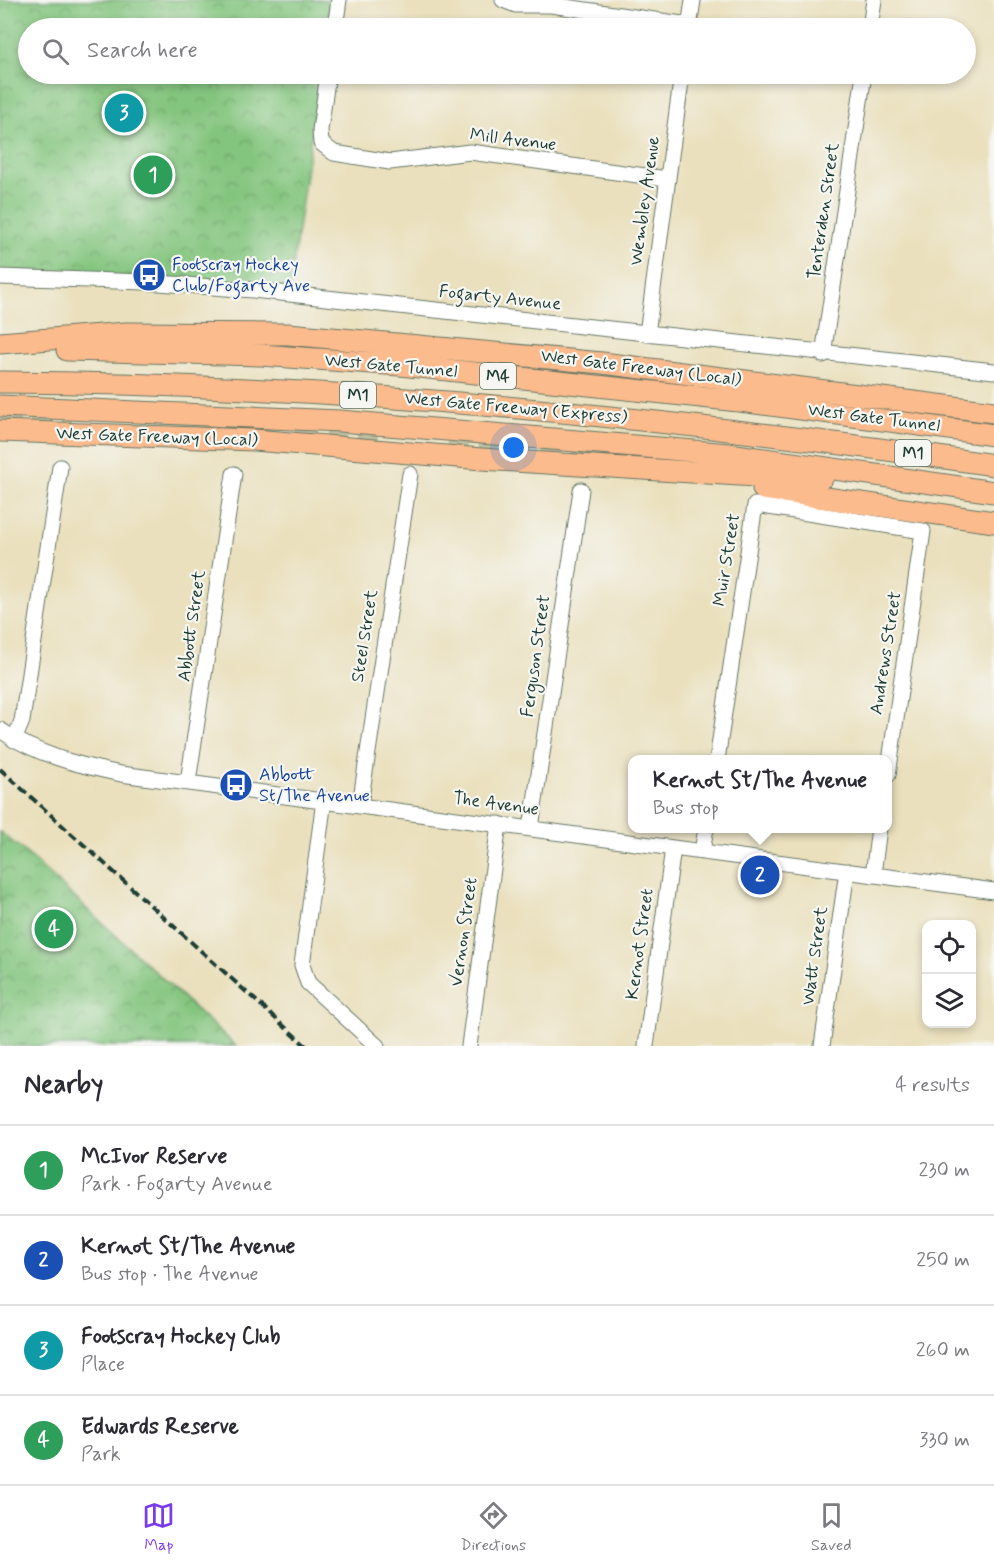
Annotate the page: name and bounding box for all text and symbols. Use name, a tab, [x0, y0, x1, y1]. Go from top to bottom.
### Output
search box	[18, 18, 976, 84]
icon: search	[39, 35, 72, 68]
text: Search here	[87, 37, 198, 65]
pin: 3	[104, 90, 144, 136]
street label: Mill Avenue	[468, 123, 558, 157]
street label: Wembley Avenue	[624, 135, 666, 267]
street label: Tenterden Street	[803, 141, 846, 281]
pin: 1	[134, 152, 172, 198]
place label: Footscray Hockey Club/Fogarty Ave	[172, 253, 310, 300]
bus stop icon: Footscray Hockey Club/Fogarty Ave	[131, 257, 167, 293]
street label: Fogarty Avenue	[437, 280, 562, 318]
street label: West Gate Freeway (Local)	[539, 344, 743, 392]
street label: West Gate Tunnel	[324, 348, 458, 384]
road number: M4	[480, 363, 516, 389]
road number: M1	[340, 382, 376, 408]
street label: West Gate Freeway (Express)	[404, 386, 629, 430]
street label: West Gate Tunnel	[806, 398, 942, 438]
street label: West Gate Freeway (Local)	[56, 421, 259, 453]
your location	[499, 433, 528, 462]
road number: M1	[895, 440, 931, 466]
street label: Muir Street	[708, 512, 746, 608]
street label: Abbott Street	[172, 568, 212, 683]
street label: Steel Street	[346, 587, 384, 684]
street label: Andrews Street	[864, 590, 908, 716]
street label: Ferguson Street	[516, 593, 557, 719]
popup	[628, 755, 892, 833]
place label: Abbott St/The Avenue	[259, 763, 370, 808]
bus stop icon: Abbott St/The Avenue	[218, 767, 254, 803]
text: Kernot St/The Avenue	[653, 767, 867, 795]
street label: The Avenue	[452, 786, 540, 822]
text: Bus stop	[653, 795, 719, 822]
pin: 2	[740, 852, 780, 898]
street label: Vernon Street	[444, 876, 484, 988]
street label: Kernot Street	[620, 887, 660, 1001]
street label: Watt Street	[796, 905, 834, 1007]
pin: 4	[34, 906, 74, 952]
map controls	[922, 920, 976, 1028]
button: locate	[922, 920, 976, 974]
button: layers	[922, 974, 976, 1028]
text: Nearby	[24, 1068, 103, 1102]
text: 4 results	[895, 1072, 970, 1099]
text: McIvor Reserve	[81, 1143, 228, 1171]
text: 1	[39, 1157, 48, 1184]
text: 230 m	[918, 1157, 970, 1184]
text: Park · Fogarty Avenue	[81, 1171, 273, 1198]
text: Kernot St/The Avenue	[81, 1233, 295, 1261]
text: 2	[39, 1247, 48, 1274]
text: 250 m	[916, 1247, 970, 1274]
text: Bus stop · The Avenue	[81, 1261, 259, 1288]
text: Footscray Hockey Club	[81, 1323, 280, 1351]
text: 3	[39, 1337, 48, 1364]
text: 260 m	[916, 1337, 970, 1364]
text: Place	[81, 1351, 125, 1378]
text: Edwards Reserve	[81, 1413, 239, 1441]
text: 4	[38, 1427, 49, 1454]
text: 330 m	[919, 1427, 970, 1454]
text: Park	[81, 1441, 121, 1468]
tab: Map	[142, 1499, 175, 1556]
tab: Directions	[460, 1499, 526, 1556]
tab: Saved	[811, 1499, 852, 1556]

